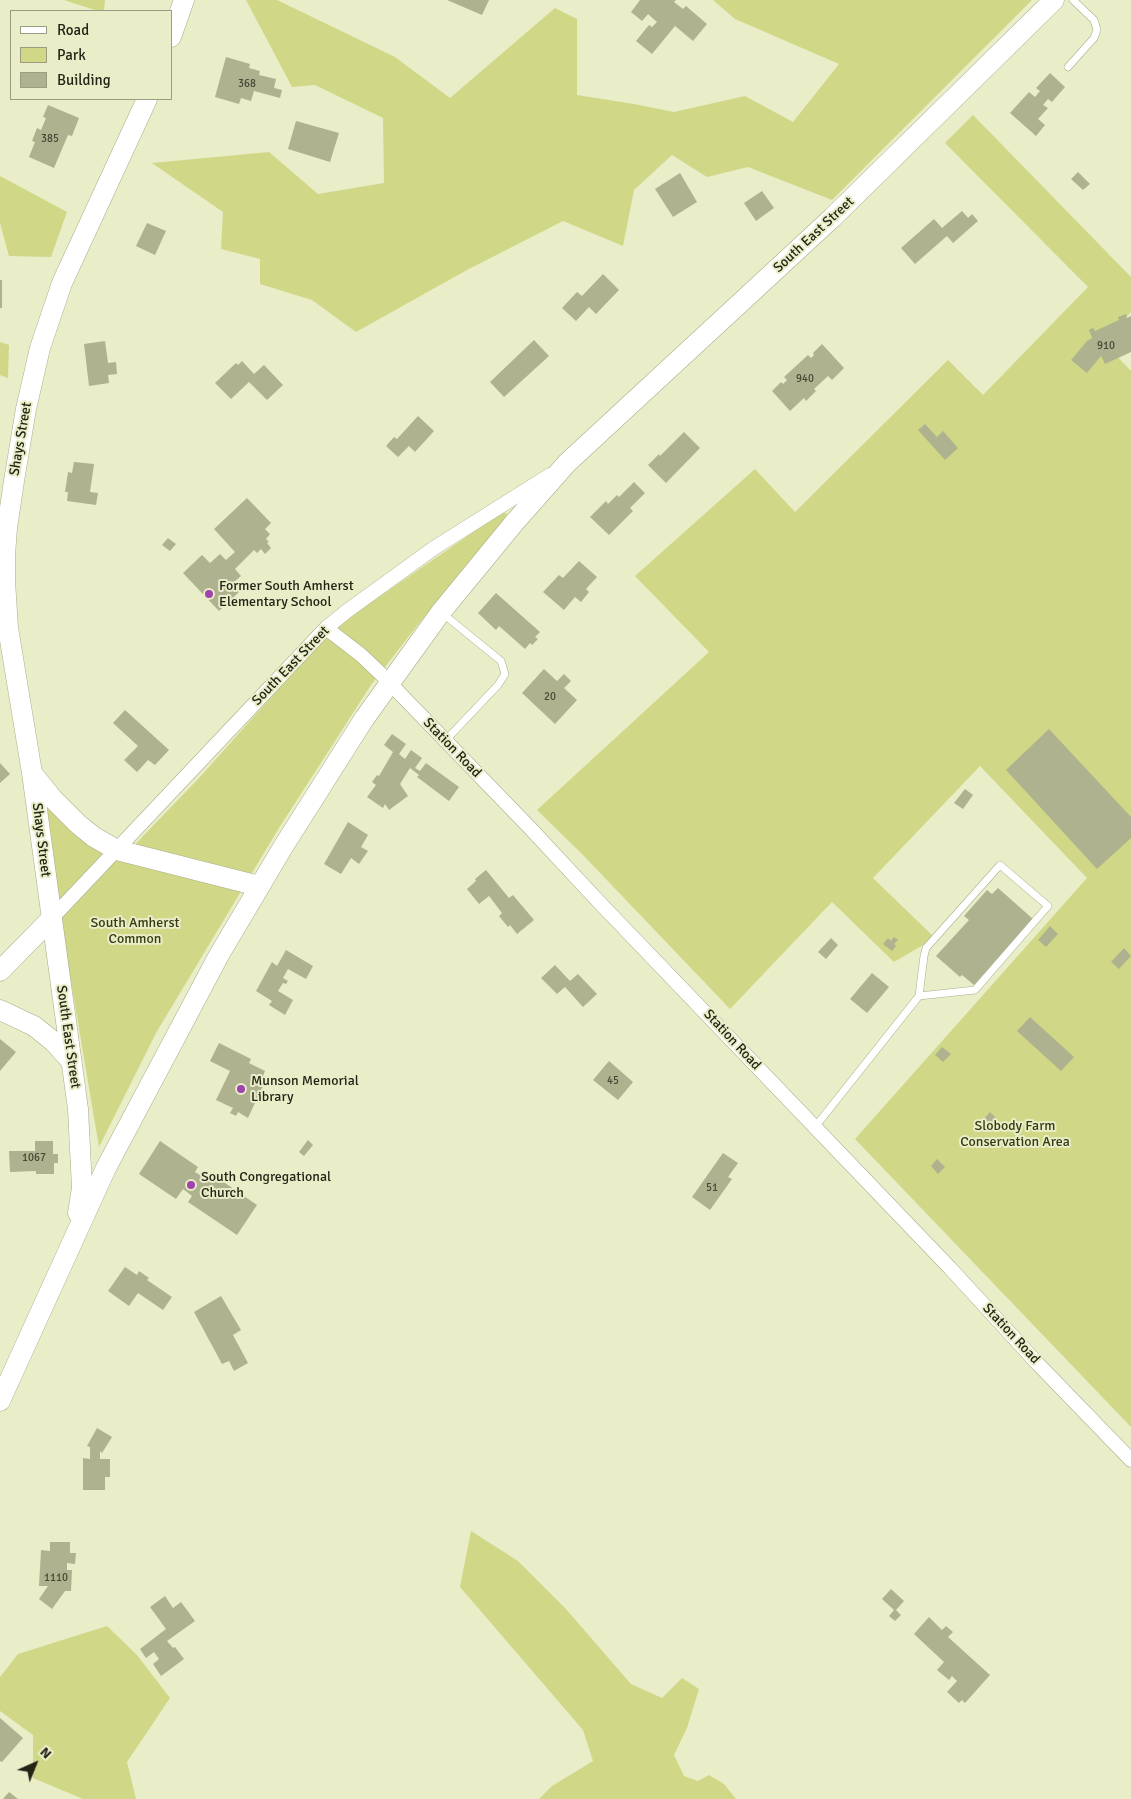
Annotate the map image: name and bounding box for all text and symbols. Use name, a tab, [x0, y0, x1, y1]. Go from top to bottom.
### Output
legend	[10, 10, 172, 100]
text: Road	[57, 21, 89, 39]
text: Park	[57, 46, 86, 64]
text: Building	[57, 71, 111, 89]
house number: 368	[238, 77, 256, 91]
house number: 385	[41, 132, 59, 146]
street label: South East Street	[770, 193, 858, 277]
house number: 910	[1097, 339, 1115, 353]
house number: 940	[796, 372, 814, 386]
street label: Shays Street	[6, 401, 36, 477]
place label: Former South Amherst Elementary School	[219, 578, 354, 610]
marker: Former South Amherst Elementary School	[203, 588, 215, 600]
street label: South East Street	[249, 623, 333, 709]
house number: 20	[544, 690, 556, 704]
street label: Station Road	[419, 715, 485, 781]
street label: Shays Street	[28, 802, 54, 878]
park label: South Amherst Common	[91, 915, 179, 948]
street label: South East Street	[52, 984, 84, 1090]
street label: Station Road	[700, 1006, 764, 1074]
place label: Munson Memorial Library	[251, 1073, 359, 1106]
house number: 45	[607, 1074, 619, 1088]
marker: Munson Memorial Library	[235, 1083, 247, 1095]
park label: Slobody Farm Conservation Area	[960, 1118, 1070, 1150]
house number: 1067	[22, 1151, 46, 1165]
place label: South Congregational Church	[201, 1169, 331, 1202]
marker: South Congregational Church	[185, 1179, 197, 1191]
house number: 51	[706, 1181, 718, 1195]
street label: Station Road	[979, 1300, 1043, 1368]
house number: 1110	[44, 1571, 68, 1585]
north arrow	[10, 1739, 60, 1789]
text: N	[36, 1743, 55, 1762]

